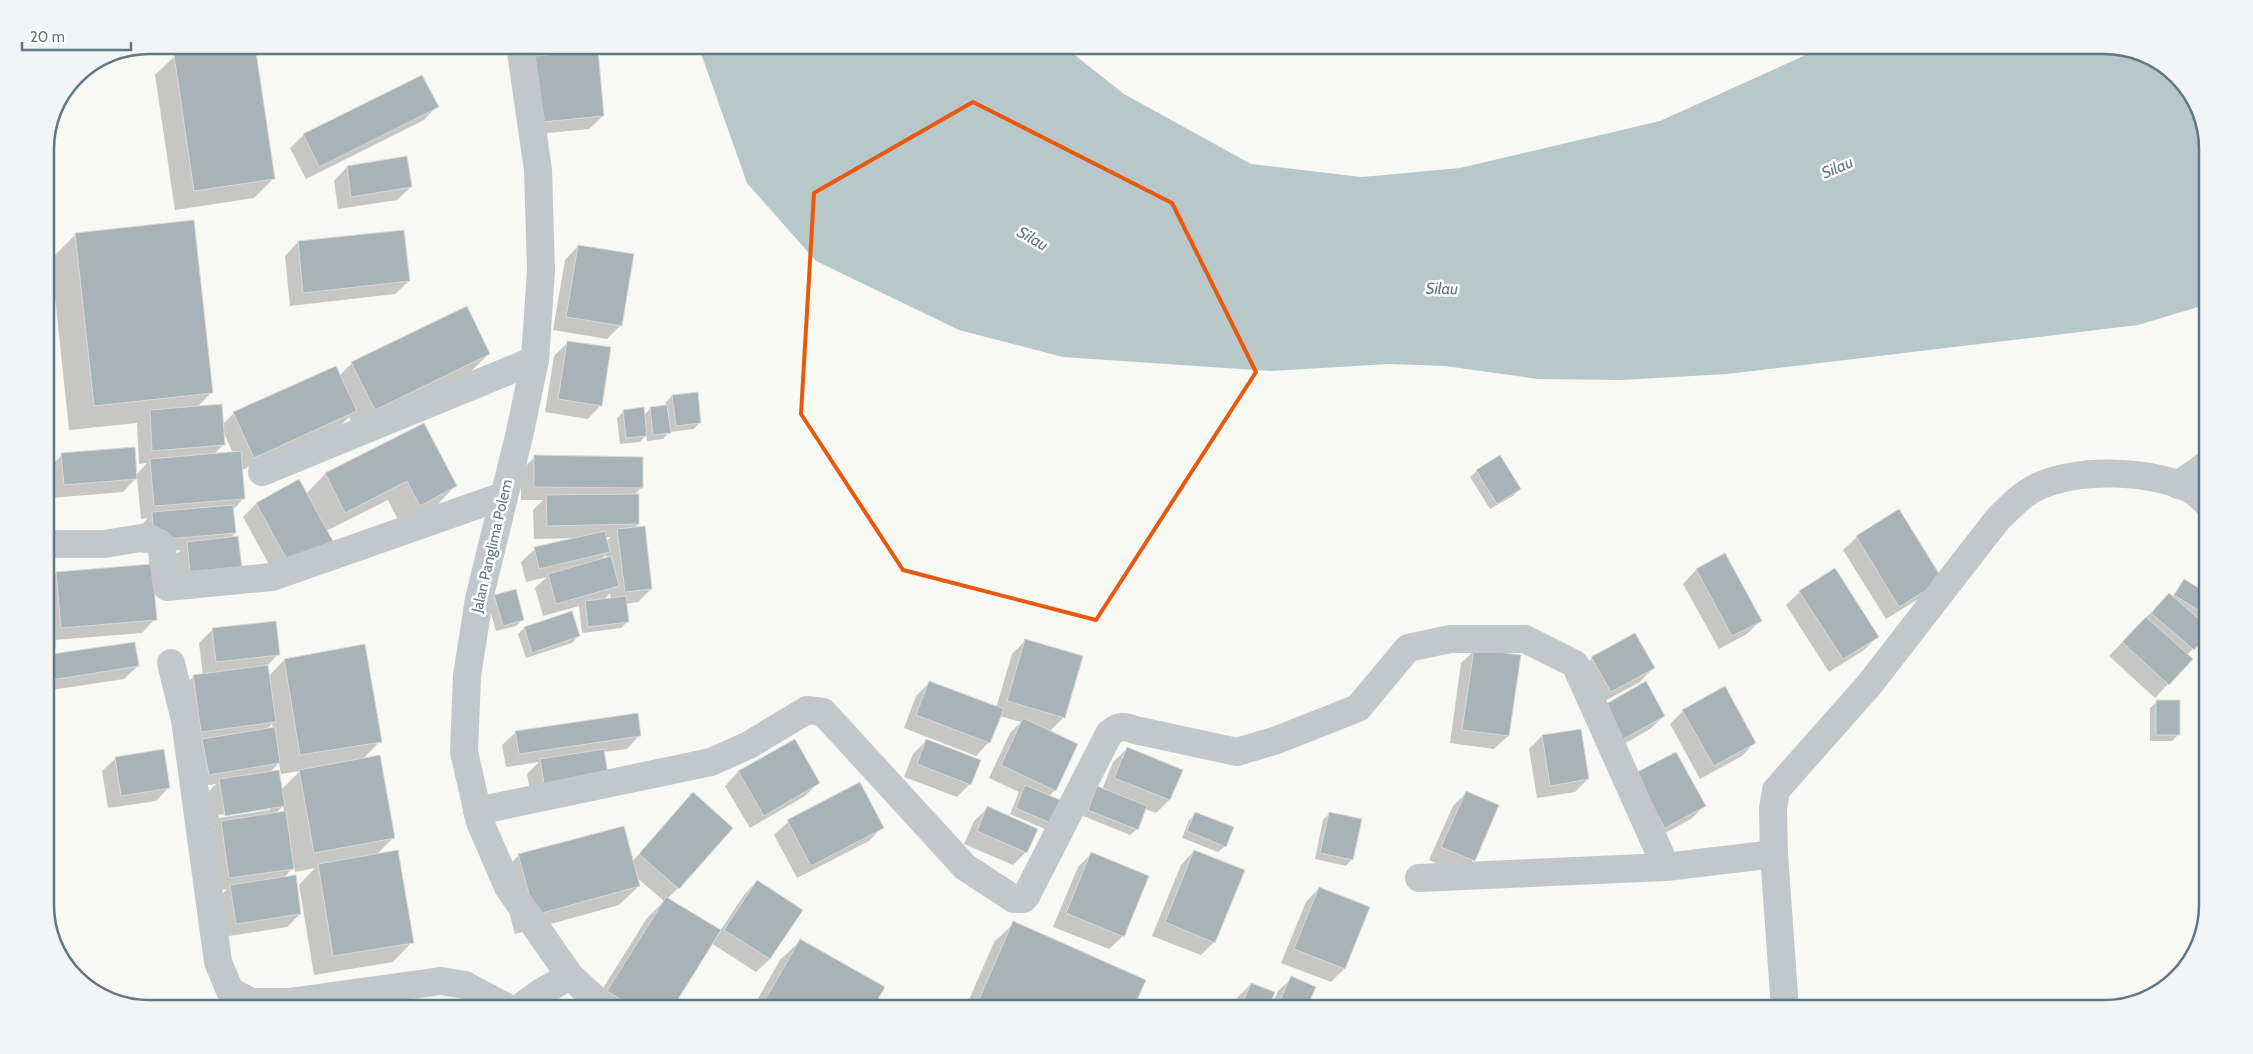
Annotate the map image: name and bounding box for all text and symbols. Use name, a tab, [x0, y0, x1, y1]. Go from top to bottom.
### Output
scale bar	[22, 20, 131, 52]
text: 20 m	[30, 28, 65, 46]
water label: Silau	[1819, 152, 1856, 183]
water label: Silau	[1014, 222, 1052, 255]
water label: Silau	[1426, 279, 1458, 298]
street label: Jalan Panglima Polem	[468, 478, 516, 615]

